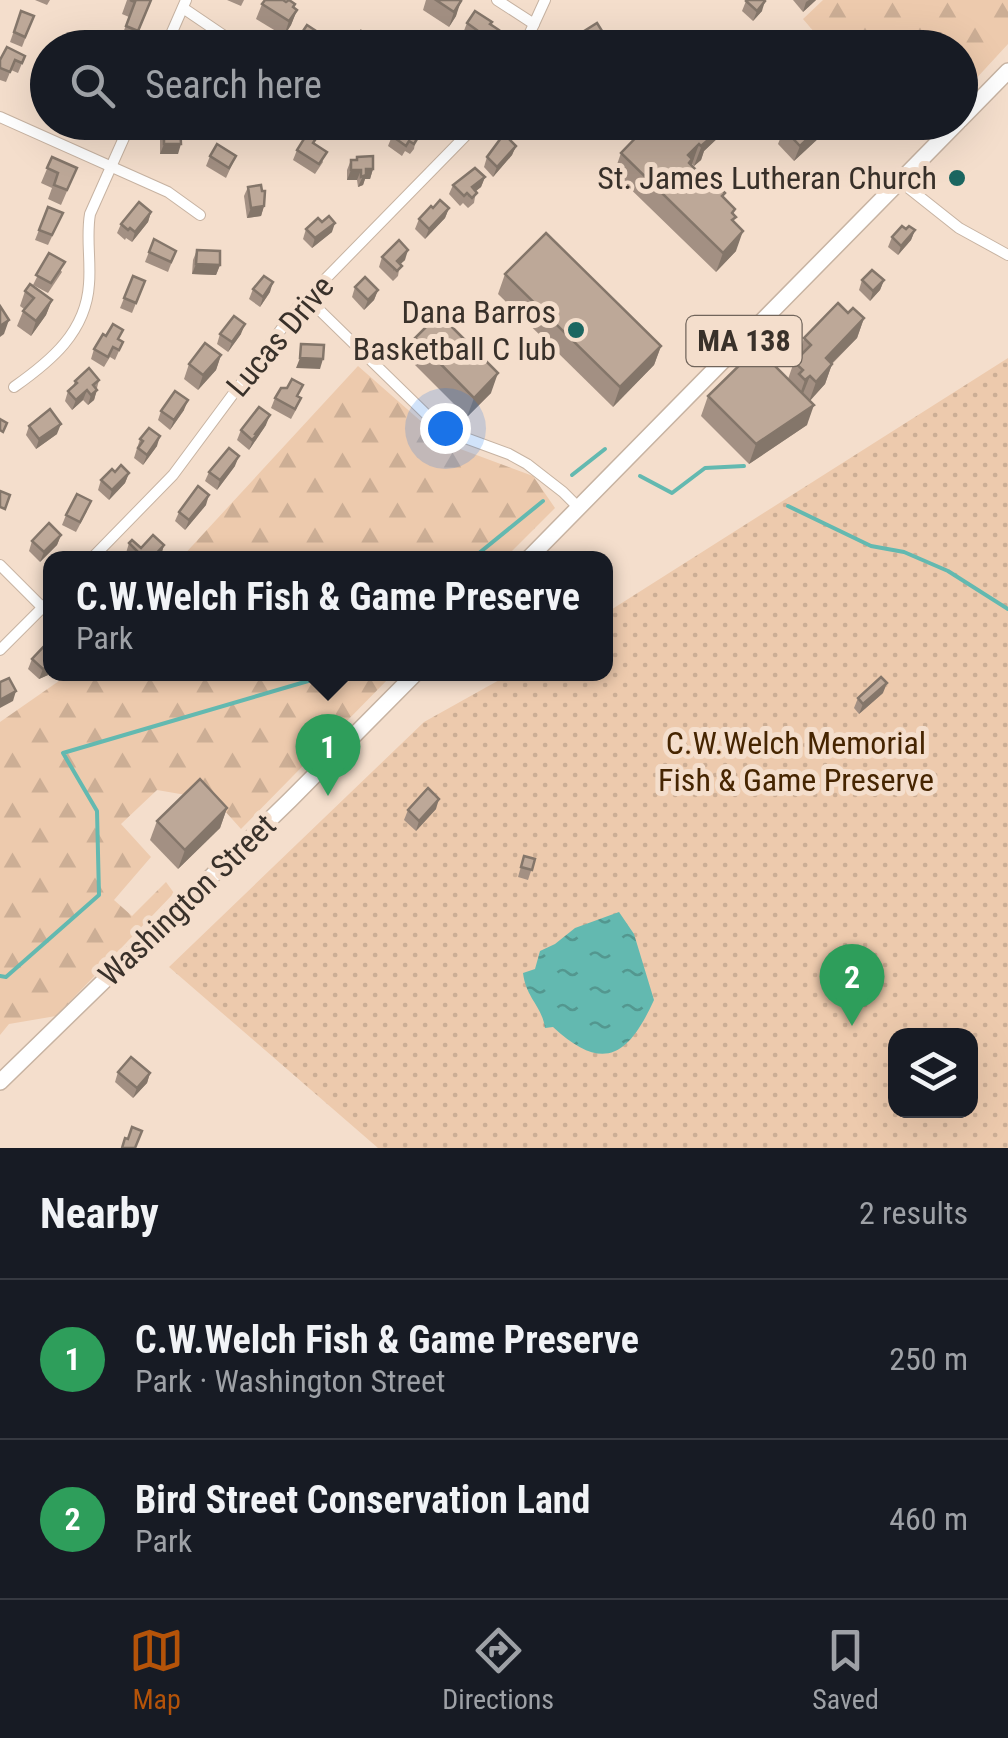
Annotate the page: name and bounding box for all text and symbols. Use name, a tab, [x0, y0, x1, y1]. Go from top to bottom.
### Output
search box	[30, 30, 978, 140]
icon: search	[65, 58, 120, 113]
text: Search here	[145, 63, 322, 107]
place label: St. James Lutheran Church	[597, 159, 937, 197]
marker: St. James Lutheran Church	[946, 167, 968, 189]
street label: Lucas Drive	[219, 268, 341, 404]
place label: Dana Barros Basketball C lub	[353, 293, 556, 368]
road number: MA 138	[686, 316, 802, 366]
marker: Dana Barros Basketball C lub	[565, 319, 587, 341]
your location	[420, 403, 471, 454]
popup	[43, 551, 613, 681]
text: C.W.Welch Fish & Game Preserve	[76, 575, 580, 619]
text: Park	[76, 619, 133, 657]
pin: 1	[296, 714, 360, 796]
park label: C.W.Welch Memorial Fish & Game Preserve	[658, 724, 934, 799]
street label: Washington Street	[91, 806, 283, 994]
pin: 2	[820, 944, 884, 1026]
map controls	[888, 1028, 978, 1118]
button: layers	[888, 1028, 978, 1118]
text: Nearby	[40, 1189, 159, 1238]
text: 2 results	[859, 1194, 968, 1232]
text: C.W.Welch Fish & Game Preserve	[135, 1318, 639, 1362]
text: 1	[64, 1340, 81, 1378]
text: 250 m	[889, 1340, 968, 1378]
text: Park · Washington Street	[135, 1362, 445, 1400]
text: Bird Street Conservation Land	[135, 1478, 590, 1522]
text: 2	[64, 1500, 81, 1538]
text: 460 m	[889, 1500, 968, 1538]
text: Park	[135, 1522, 192, 1560]
tab: Map	[129, 1623, 184, 1716]
tab: Directions	[442, 1623, 554, 1716]
tab: Saved	[812, 1623, 879, 1716]

